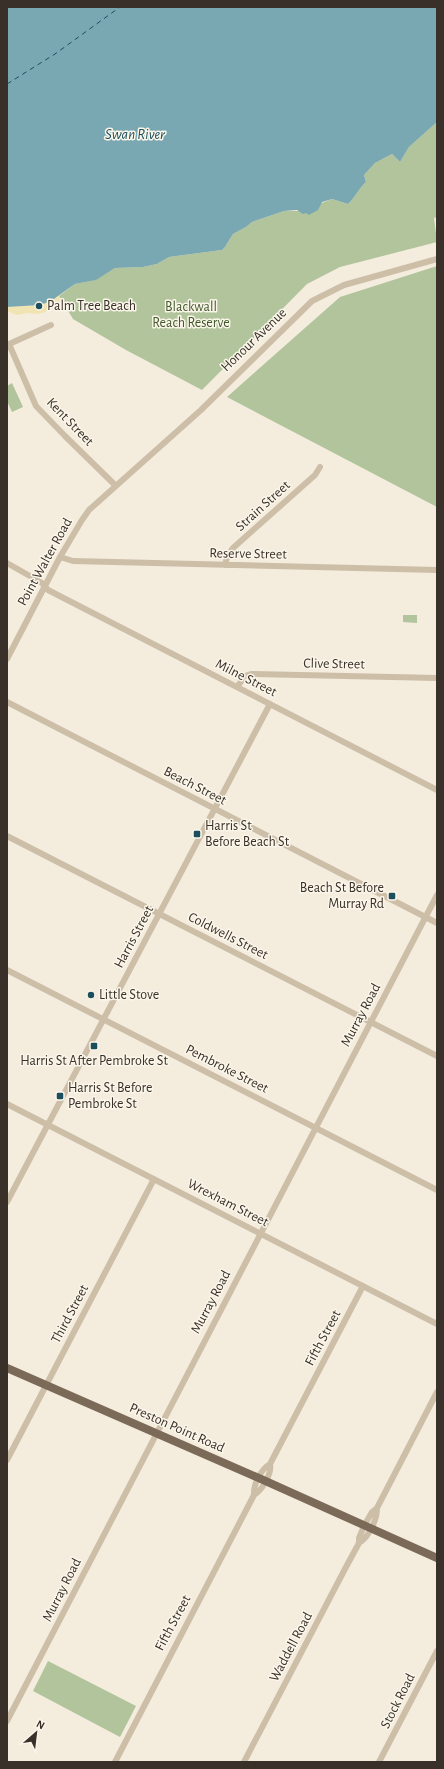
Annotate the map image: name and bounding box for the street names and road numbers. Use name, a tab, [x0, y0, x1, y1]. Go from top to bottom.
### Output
street label: Honour Avenue	[219, 306, 289, 374]
street label: Kent Street	[44, 395, 97, 449]
street label: Strain Street	[233, 478, 293, 534]
street label: Point Walter Road	[15, 516, 75, 608]
street label: Reserve Street	[209, 546, 287, 562]
street label: Clive Street	[303, 656, 365, 672]
street label: Milne Street	[213, 657, 279, 700]
street label: Beach Street	[161, 764, 229, 808]
street label: Harris Street	[112, 903, 157, 971]
street label: Coldwells Street	[186, 910, 271, 962]
street label: Murray Road	[339, 981, 383, 1049]
street label: Pembroke Street	[183, 1042, 271, 1096]
street label: Wrexham Street	[185, 1177, 271, 1230]
street label: Murray Road	[189, 1268, 233, 1336]
street label: Third Street	[49, 1282, 92, 1346]
street label: Fifth Street	[303, 1307, 344, 1368]
street label: Preston Point Road	[127, 1401, 227, 1455]
street label: Murray Road	[40, 1556, 84, 1624]
street label: Fifth Street	[153, 1592, 194, 1653]
street label: Waddell Road	[267, 1610, 315, 1684]
street label: Stock Road	[378, 1671, 418, 1731]

